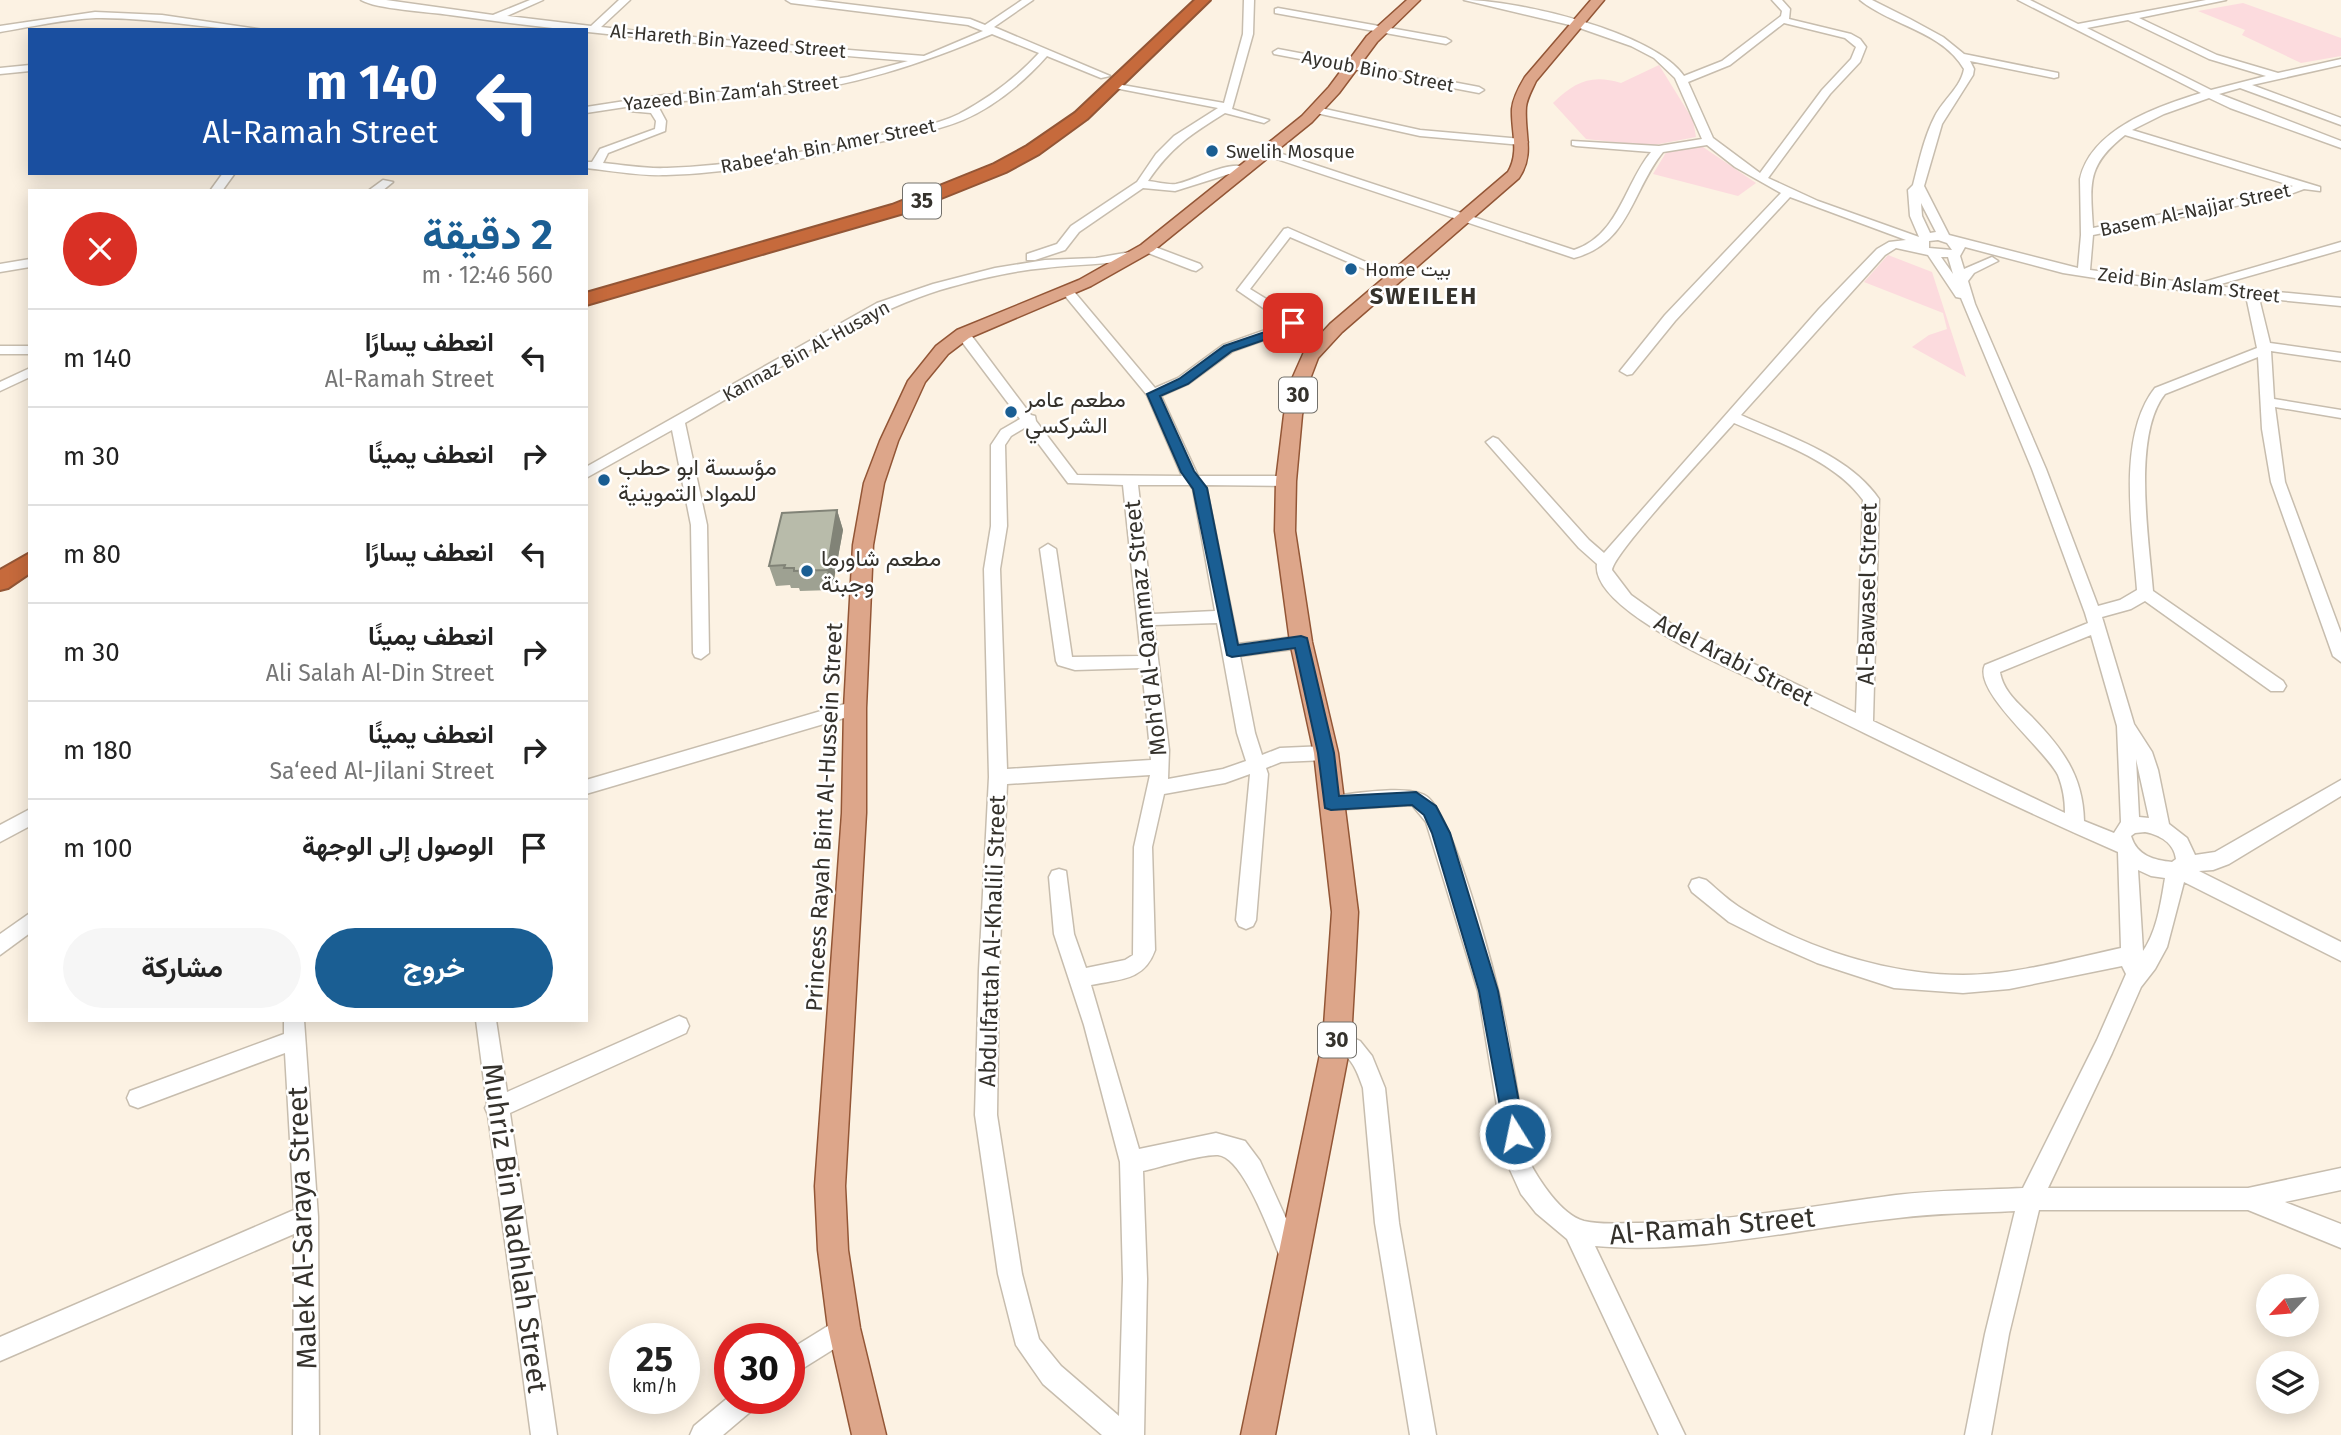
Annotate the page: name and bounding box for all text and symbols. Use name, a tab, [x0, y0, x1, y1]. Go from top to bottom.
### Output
street label: Al-Hareth Bin Yazeed Street	[609, 19, 847, 63]
street label: Ayoub Bino Street	[1300, 45, 1456, 97]
text: 140 m	[306, 53, 438, 112]
icon: left	[462, 56, 553, 147]
street label: Yazeed Bin Zam‘ah Street	[622, 70, 840, 116]
text: Al-Ramah Street	[202, 113, 438, 151]
street label: Rabee‘ah Bin Amer Street	[719, 114, 938, 178]
place label: Swelih Mosque	[1226, 140, 1355, 163]
marker: Swelih Mosque	[1204, 143, 1220, 159]
street label: Basem Al-Najjar Street	[2098, 179, 2292, 241]
road number: 35	[903, 184, 941, 218]
text: 2 دقيقة	[422, 210, 553, 260]
button: close	[63, 212, 137, 286]
place label: Home بيت	[1365, 258, 1451, 281]
text: 560 m · 12:46	[422, 261, 553, 289]
marker: Home بيت	[1343, 261, 1359, 277]
street label: Zeid Bin Aslam Street	[2097, 262, 2281, 308]
district label: SWEILEH	[1370, 282, 1478, 310]
pin	[1263, 293, 1323, 353]
street label: Kannaz Bin Al-Husayn	[718, 295, 894, 407]
icon: arrive	[1274, 304, 1312, 342]
text: انعطف يسارًا	[365, 327, 494, 358]
icon: left	[515, 339, 553, 377]
text: 140 m	[63, 343, 132, 374]
text: Al-Ramah Street	[325, 365, 494, 393]
road number: 30	[1279, 378, 1317, 412]
place label: مطعم عامر الشركسي	[1024, 385, 1126, 444]
marker: مطعم عامر الشركسي	[1003, 404, 1019, 420]
icon: right	[515, 437, 553, 475]
text: انعطف يمينًا	[368, 439, 494, 470]
text: 30 m	[63, 441, 120, 472]
place label: مؤسسة ابو حطب للمواد التموينية	[618, 453, 777, 508]
marker: مؤسسة ابو حطب للمواد التموينية	[596, 472, 612, 488]
street label: Moh'd Al-Qammaz Street	[1118, 498, 1172, 757]
street label: Al-Bawasel Street	[1851, 502, 1883, 685]
icon: left	[515, 535, 553, 573]
text: انعطف يسارًا	[365, 537, 494, 568]
text: 80 m	[63, 539, 121, 570]
place label: مطعم شاورما وجبنة	[821, 544, 941, 598]
marker: مطعم شاورما وجبنة	[799, 563, 815, 579]
street label: Adel Arabi Street	[1650, 608, 1819, 712]
text: انعطف يمينًا	[368, 621, 494, 652]
street label: Princess Rayah Bint Al-Hussein Street	[800, 621, 848, 1012]
icon: right	[515, 633, 553, 671]
text: 30 m	[63, 637, 120, 668]
text: Ali Salah Al-Din Street	[266, 659, 494, 687]
text: انعطف يمينًا	[368, 719, 494, 750]
icon: right	[515, 731, 553, 769]
text: 180 m	[63, 735, 132, 766]
text: Sa‘eed Al-Jilani Street	[269, 757, 494, 785]
street label: Abdulfattah Al-Khalili Street	[973, 794, 1011, 1087]
icon: arrive	[515, 829, 553, 867]
text: الوصول إلى الوجهة	[302, 831, 494, 862]
text: 100 m	[63, 833, 132, 864]
button: مشاركة	[63, 928, 301, 1008]
button: خروج	[315, 928, 553, 1008]
road number: 30	[1318, 1023, 1356, 1058]
street label: Muhriz Bin Nadhlah Street	[476, 1061, 555, 1396]
street label: Malek Al-Saraya Street	[281, 1085, 323, 1370]
position arrow	[1478, 1097, 1552, 1171]
street label: Al-Ramah Street	[1608, 1201, 1817, 1251]
north arrow	[2256, 1274, 2319, 1337]
map controls	[2256, 1274, 2319, 1414]
speed limit sign: 30	[714, 1323, 805, 1414]
text: 25	[636, 1338, 673, 1380]
button: layers	[2256, 1351, 2319, 1414]
text: km/h	[632, 1375, 677, 1397]

